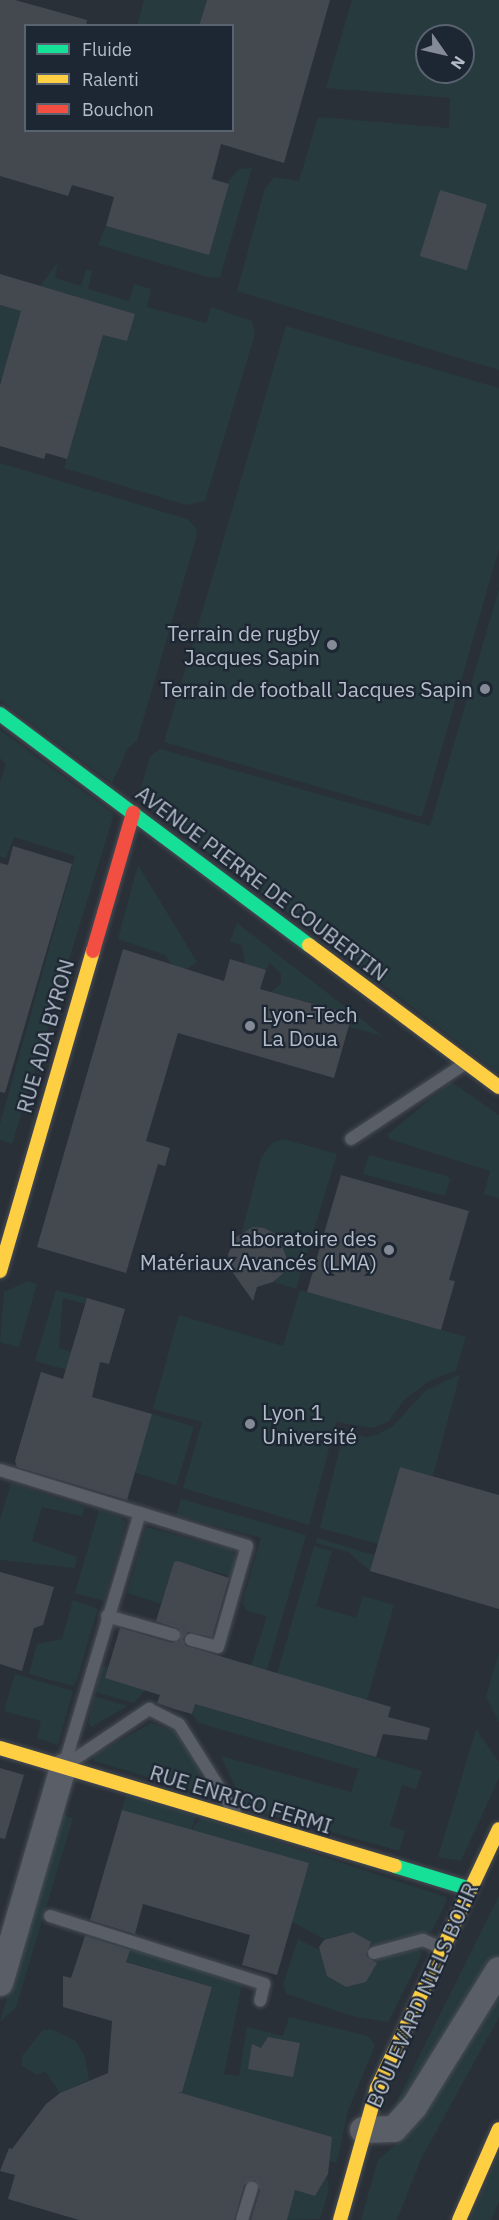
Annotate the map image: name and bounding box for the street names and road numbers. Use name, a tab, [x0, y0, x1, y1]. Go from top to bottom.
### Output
street label: AVENUE PIERRE DE COUBERTIN	[131, 780, 393, 986]
street label: RUE ADA BYRON	[11, 956, 79, 1116]
street label: RUE ENRICO FERMI	[147, 1759, 335, 1839]
street label: BOULEVARD NIELS BOHR	[361, 1879, 483, 2111]

